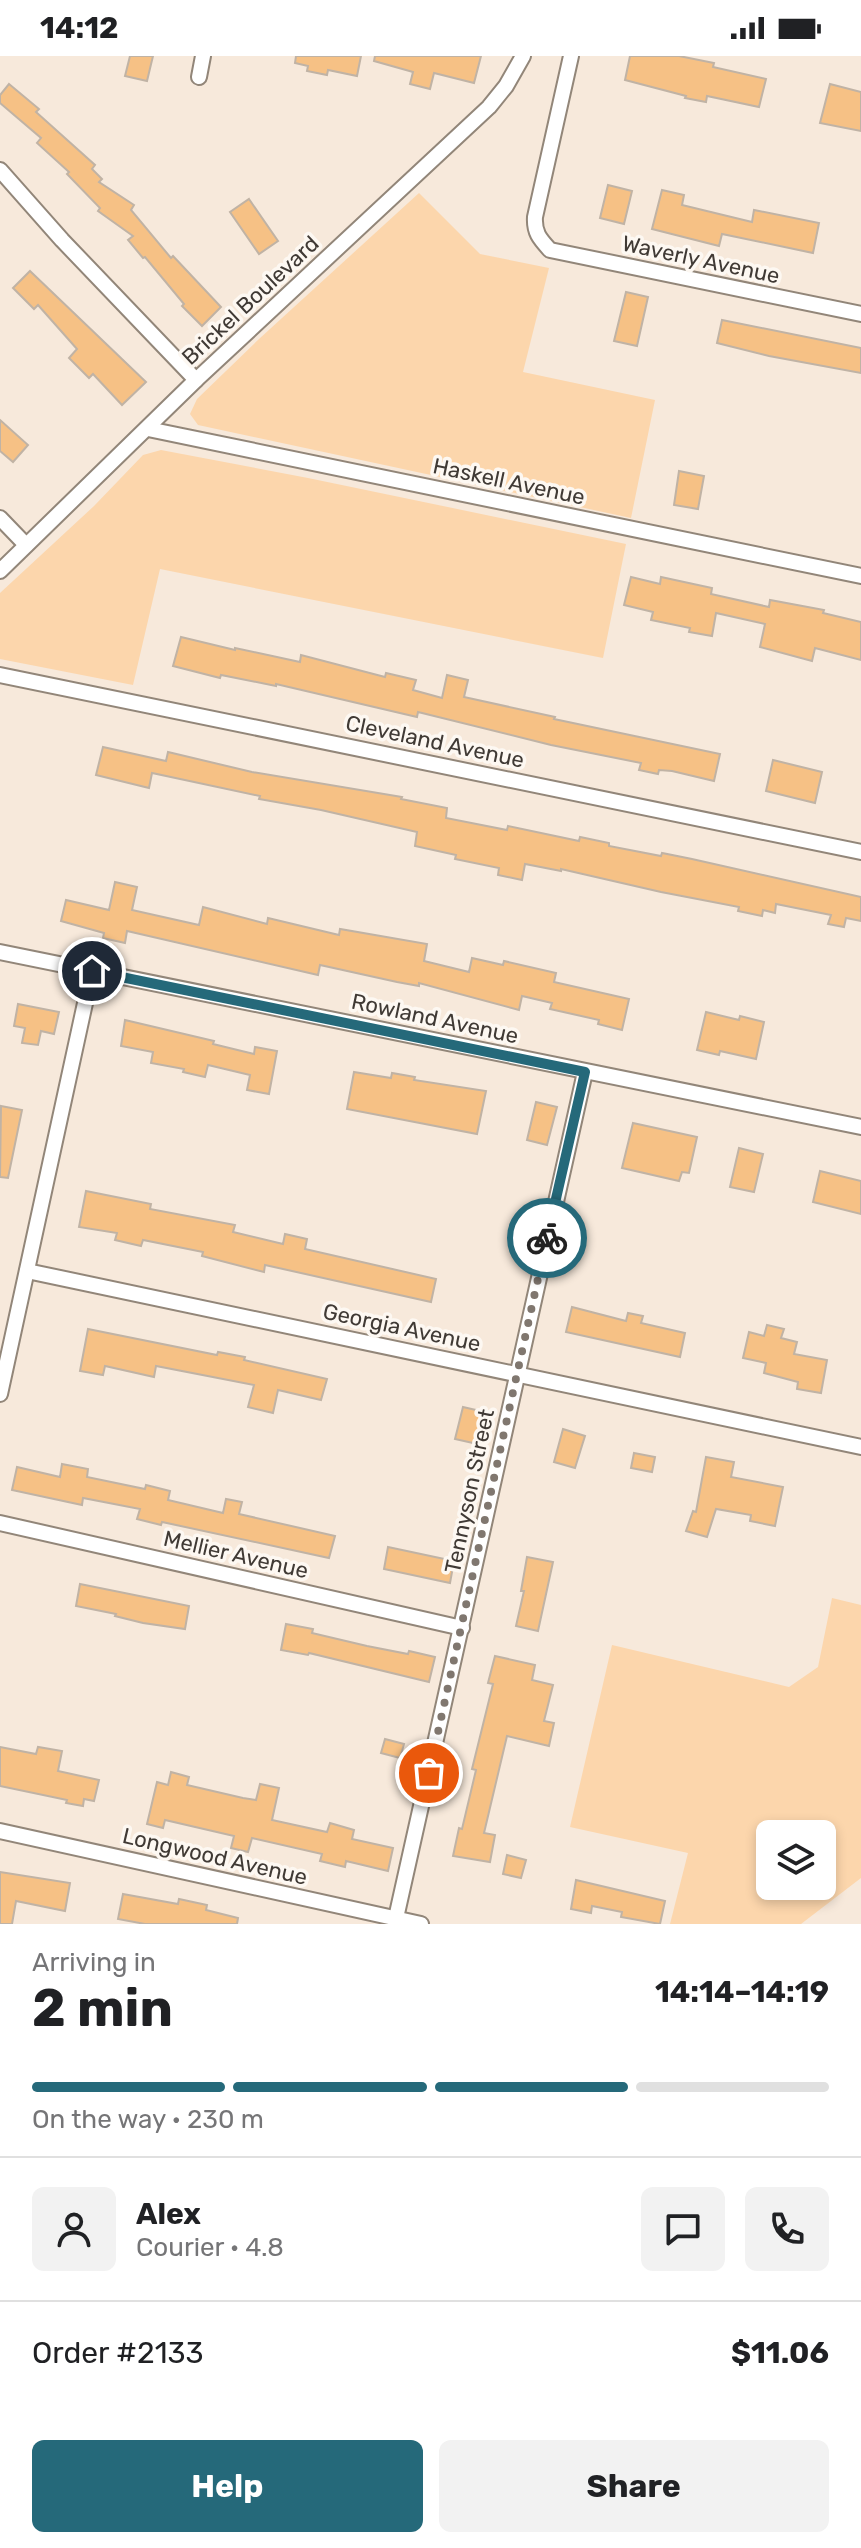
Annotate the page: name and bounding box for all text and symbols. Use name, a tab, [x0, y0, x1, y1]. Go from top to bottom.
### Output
text: 14:12	[40, 10, 119, 46]
street label: Brickel Boulevard	[176, 230, 324, 371]
street label: Waverly Avenue	[620, 230, 782, 289]
street label: Haskell Avenue	[430, 452, 587, 511]
street label: Cleveland Avenue	[343, 709, 527, 774]
pin	[58, 937, 126, 1005]
icon: home	[70, 949, 114, 993]
street label: Rowland Avenue	[349, 988, 521, 1049]
courier	[507, 1198, 587, 1278]
icon: bike	[525, 1216, 569, 1260]
street label: Georgia Avenue	[321, 1298, 483, 1357]
street label: Tennyson Street	[439, 1406, 500, 1576]
street label: Mellier Avenue	[161, 1525, 311, 1584]
pin	[395, 1739, 463, 1807]
icon: bag	[407, 1751, 451, 1795]
map controls	[756, 1820, 836, 1900]
button: layers	[756, 1820, 836, 1900]
street label: Longwood Avenue	[120, 1822, 310, 1891]
text: Arriving in	[32, 1947, 156, 1978]
text: 14:14–14:19	[655, 1974, 829, 2010]
text: 2 min	[32, 1977, 173, 2039]
text: On the way · 230 m	[32, 2104, 264, 2135]
button: person	[32, 2187, 116, 2271]
button: chat	[641, 2187, 725, 2271]
button: phone	[745, 2187, 829, 2271]
text: Alex	[136, 2196, 201, 2232]
text: Courier · 4.8	[136, 2232, 284, 2263]
text: Order #2133	[32, 2335, 204, 2371]
text: $11.06	[731, 2335, 829, 2371]
button: Help	[32, 2440, 423, 2532]
button: Share	[439, 2440, 829, 2532]

